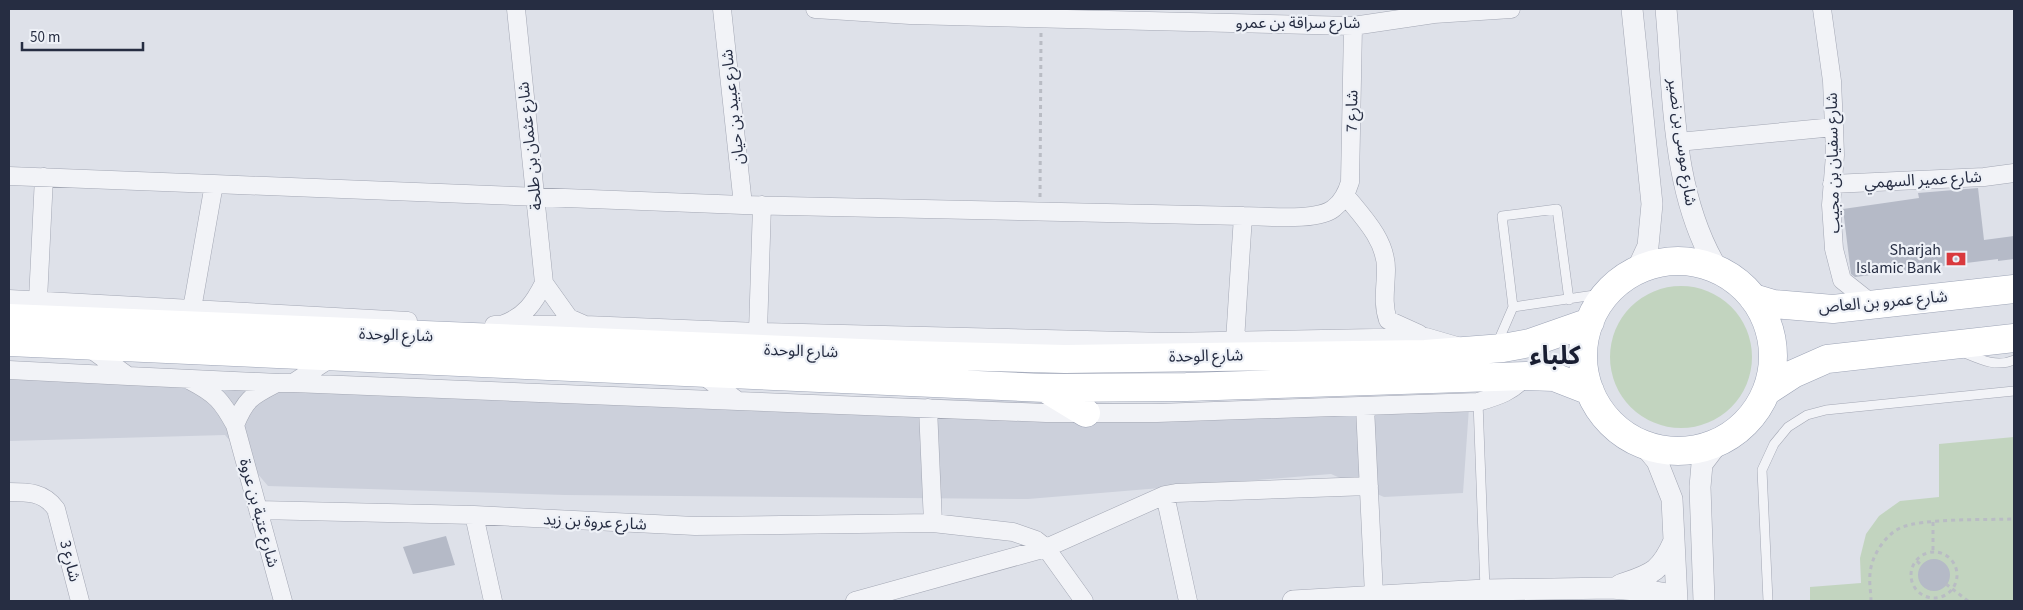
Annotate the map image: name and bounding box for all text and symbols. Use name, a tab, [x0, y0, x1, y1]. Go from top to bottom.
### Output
street label: شارع سراقة بن عمرو	[1236, 12, 1360, 35]
scale bar	[22, 20, 144, 52]
text: 50 m	[30, 27, 60, 48]
street label: شارع عبيد بن حيان	[716, 48, 751, 166]
street label: شارع موسى بن نصير	[1661, 76, 1702, 207]
street label: شارع عثمان بن طلحة	[512, 80, 549, 211]
street label: شارع 7	[1341, 90, 1364, 132]
street label: شارع سفيان بن مجيب	[1821, 92, 1846, 234]
street label: شارع عمير السهمي	[1864, 166, 1982, 195]
place label: Sharjah Islamic Bank	[1856, 239, 1941, 279]
bank icon: Sharjah Islamic Bank	[1945, 248, 1967, 270]
street label: شارع عمرو بن العاص	[1818, 285, 1949, 320]
street label: شارع الوحدة	[358, 323, 434, 348]
district label: كلباء	[1529, 337, 1582, 374]
street label: شارع الوحدة	[763, 339, 839, 364]
street label: شارع الوحدة	[1169, 344, 1243, 369]
street label: شارع عتبة بن عروة	[233, 456, 284, 570]
street label: شارع عروة بن زيد	[543, 508, 647, 537]
street label: شارع 3	[53, 538, 86, 584]

